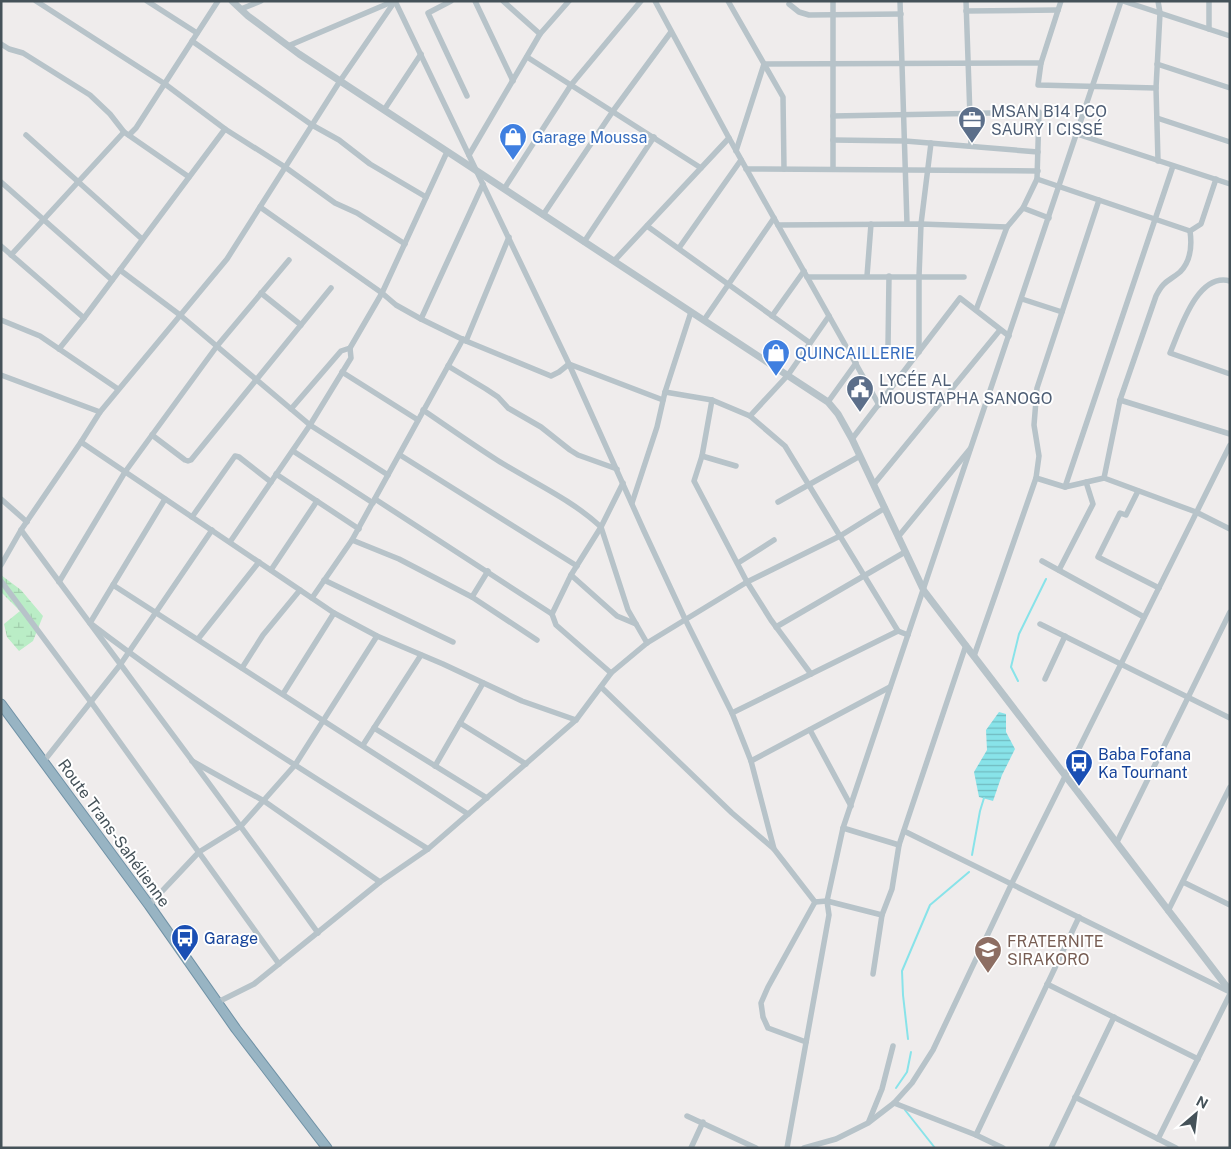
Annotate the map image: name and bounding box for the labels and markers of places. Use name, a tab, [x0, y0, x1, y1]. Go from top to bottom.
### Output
place label: MSAN B14 PCO SAURY I CISSÉ	[991, 102, 1107, 139]
office icon: MSAN B14 PCO SAURY I CISSÉ	[957, 105, 987, 144]
shop icon: Garage Moussa	[498, 122, 528, 161]
place label: Garage Moussa	[532, 128, 647, 147]
shop icon: QUINCAILLERIE	[761, 338, 791, 377]
place label: QUINCAILLERIE	[795, 344, 915, 363]
place label: LYCÉE AL MOUSTAPHA SANOGO	[879, 370, 1053, 408]
public building icon: LYCÉE AL MOUSTAPHA SANOGO	[845, 374, 875, 413]
place label: Baba Fofana Ka Tournant	[1098, 745, 1191, 782]
bus stop icon: Baba Fofana Ka Tournant	[1064, 748, 1094, 787]
bus stop icon: Garage	[170, 923, 200, 962]
place label: Garage	[204, 929, 258, 948]
place label: FRATERNITE SIRAKORO	[1007, 932, 1104, 969]
school or university icon: FRATERNITE SIRAKORO	[973, 935, 1003, 974]

